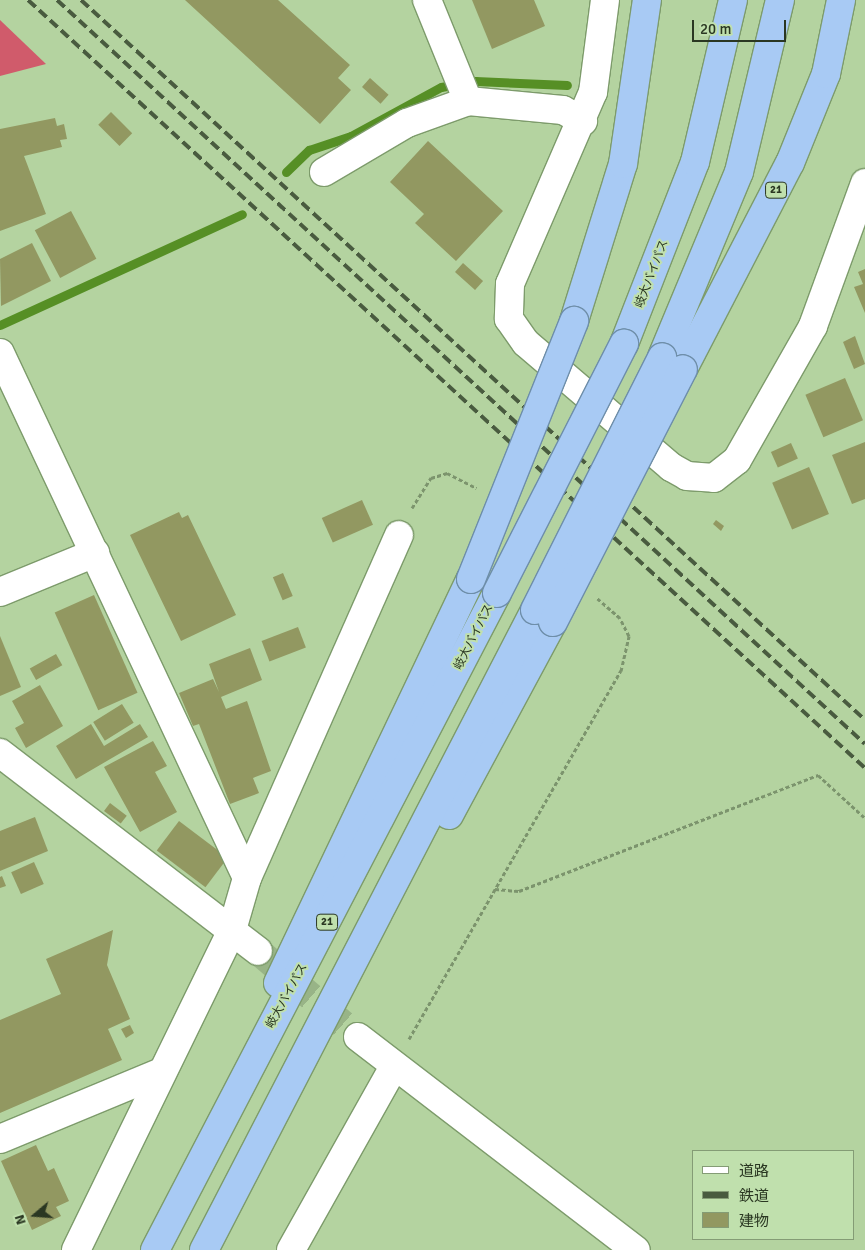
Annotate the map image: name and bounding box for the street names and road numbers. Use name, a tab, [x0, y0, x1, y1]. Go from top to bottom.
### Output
road number: 21	[765, 182, 787, 198]
street label: 岐大バイパス	[632, 238, 672, 310]
street label: 岐大バイパス	[451, 602, 497, 672]
road number: 21	[316, 914, 338, 930]
street label: 岐大バイパス	[263, 961, 311, 1031]

